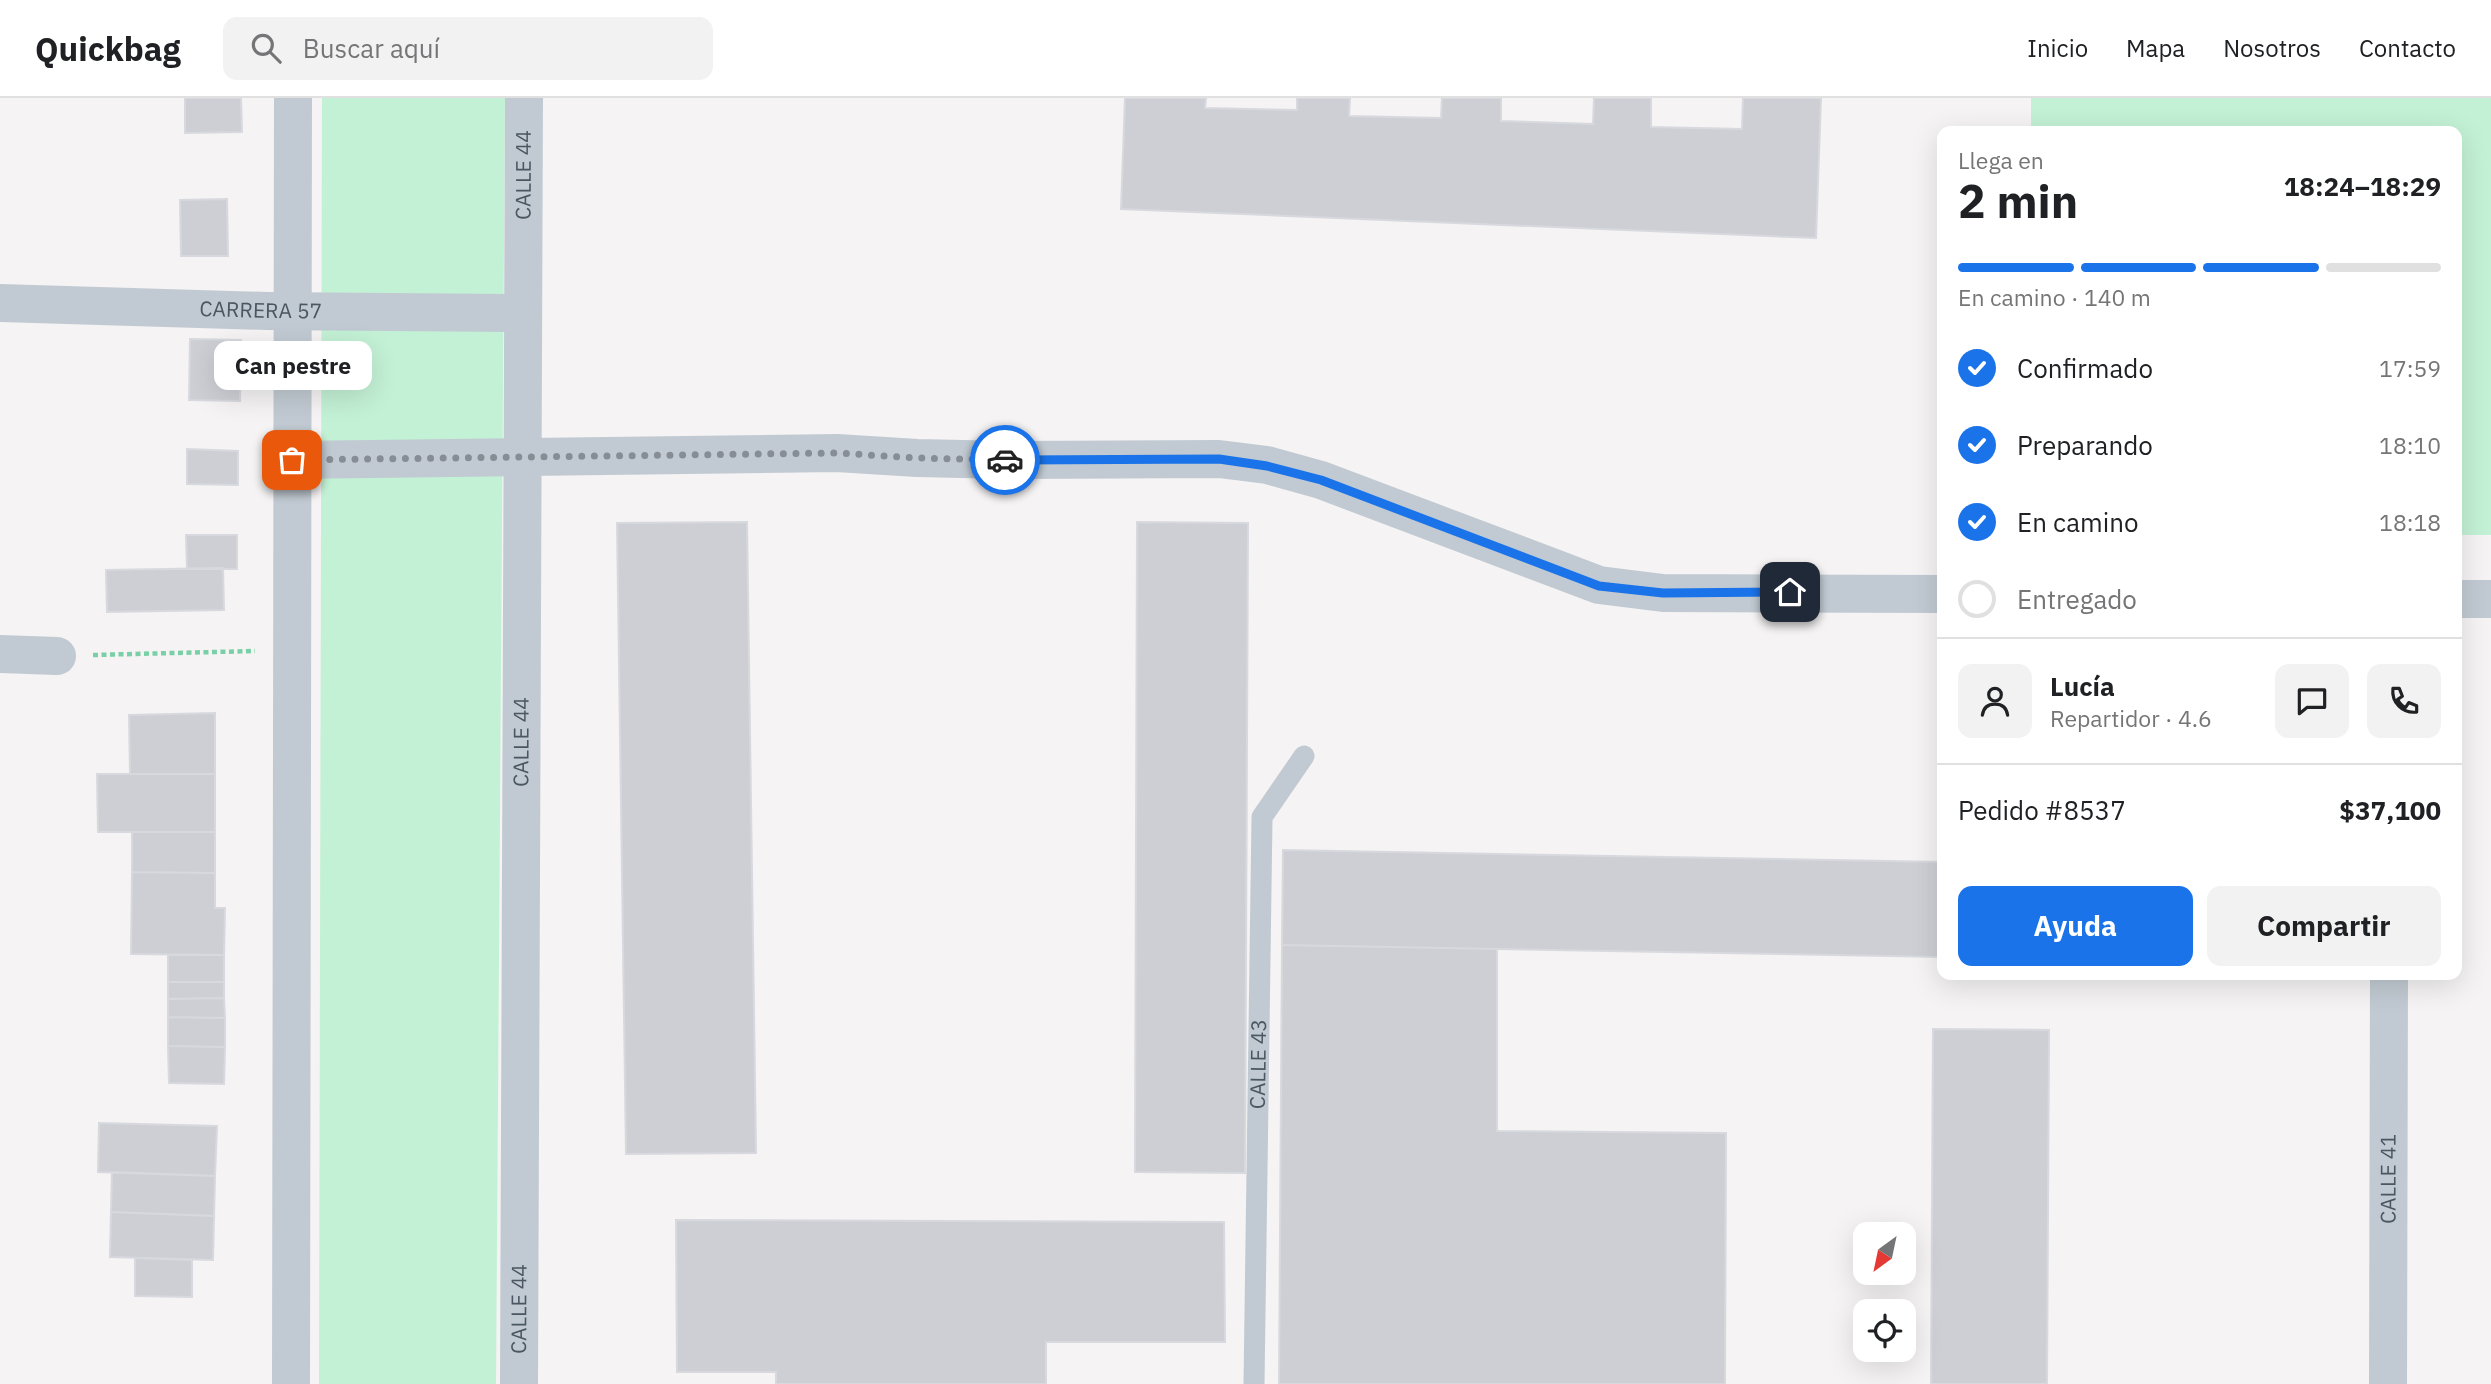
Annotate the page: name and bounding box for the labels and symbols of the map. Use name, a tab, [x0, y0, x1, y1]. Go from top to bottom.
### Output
street label: CALLE 44	[509, 130, 537, 220]
street label: CARRERA 57	[199, 294, 322, 324]
callout: Can pestre	[213, 341, 371, 390]
courier	[970, 425, 1040, 495]
pin	[262, 430, 322, 490]
pin	[1760, 562, 1820, 622]
street label: CALLE 44	[506, 697, 535, 787]
street label: CALLE 43	[1243, 1019, 1272, 1109]
street label: CALLE 41	[2373, 1134, 2402, 1224]
north arrow	[1853, 1222, 1916, 1284]
street label: CALLE 44	[504, 1264, 532, 1354]

